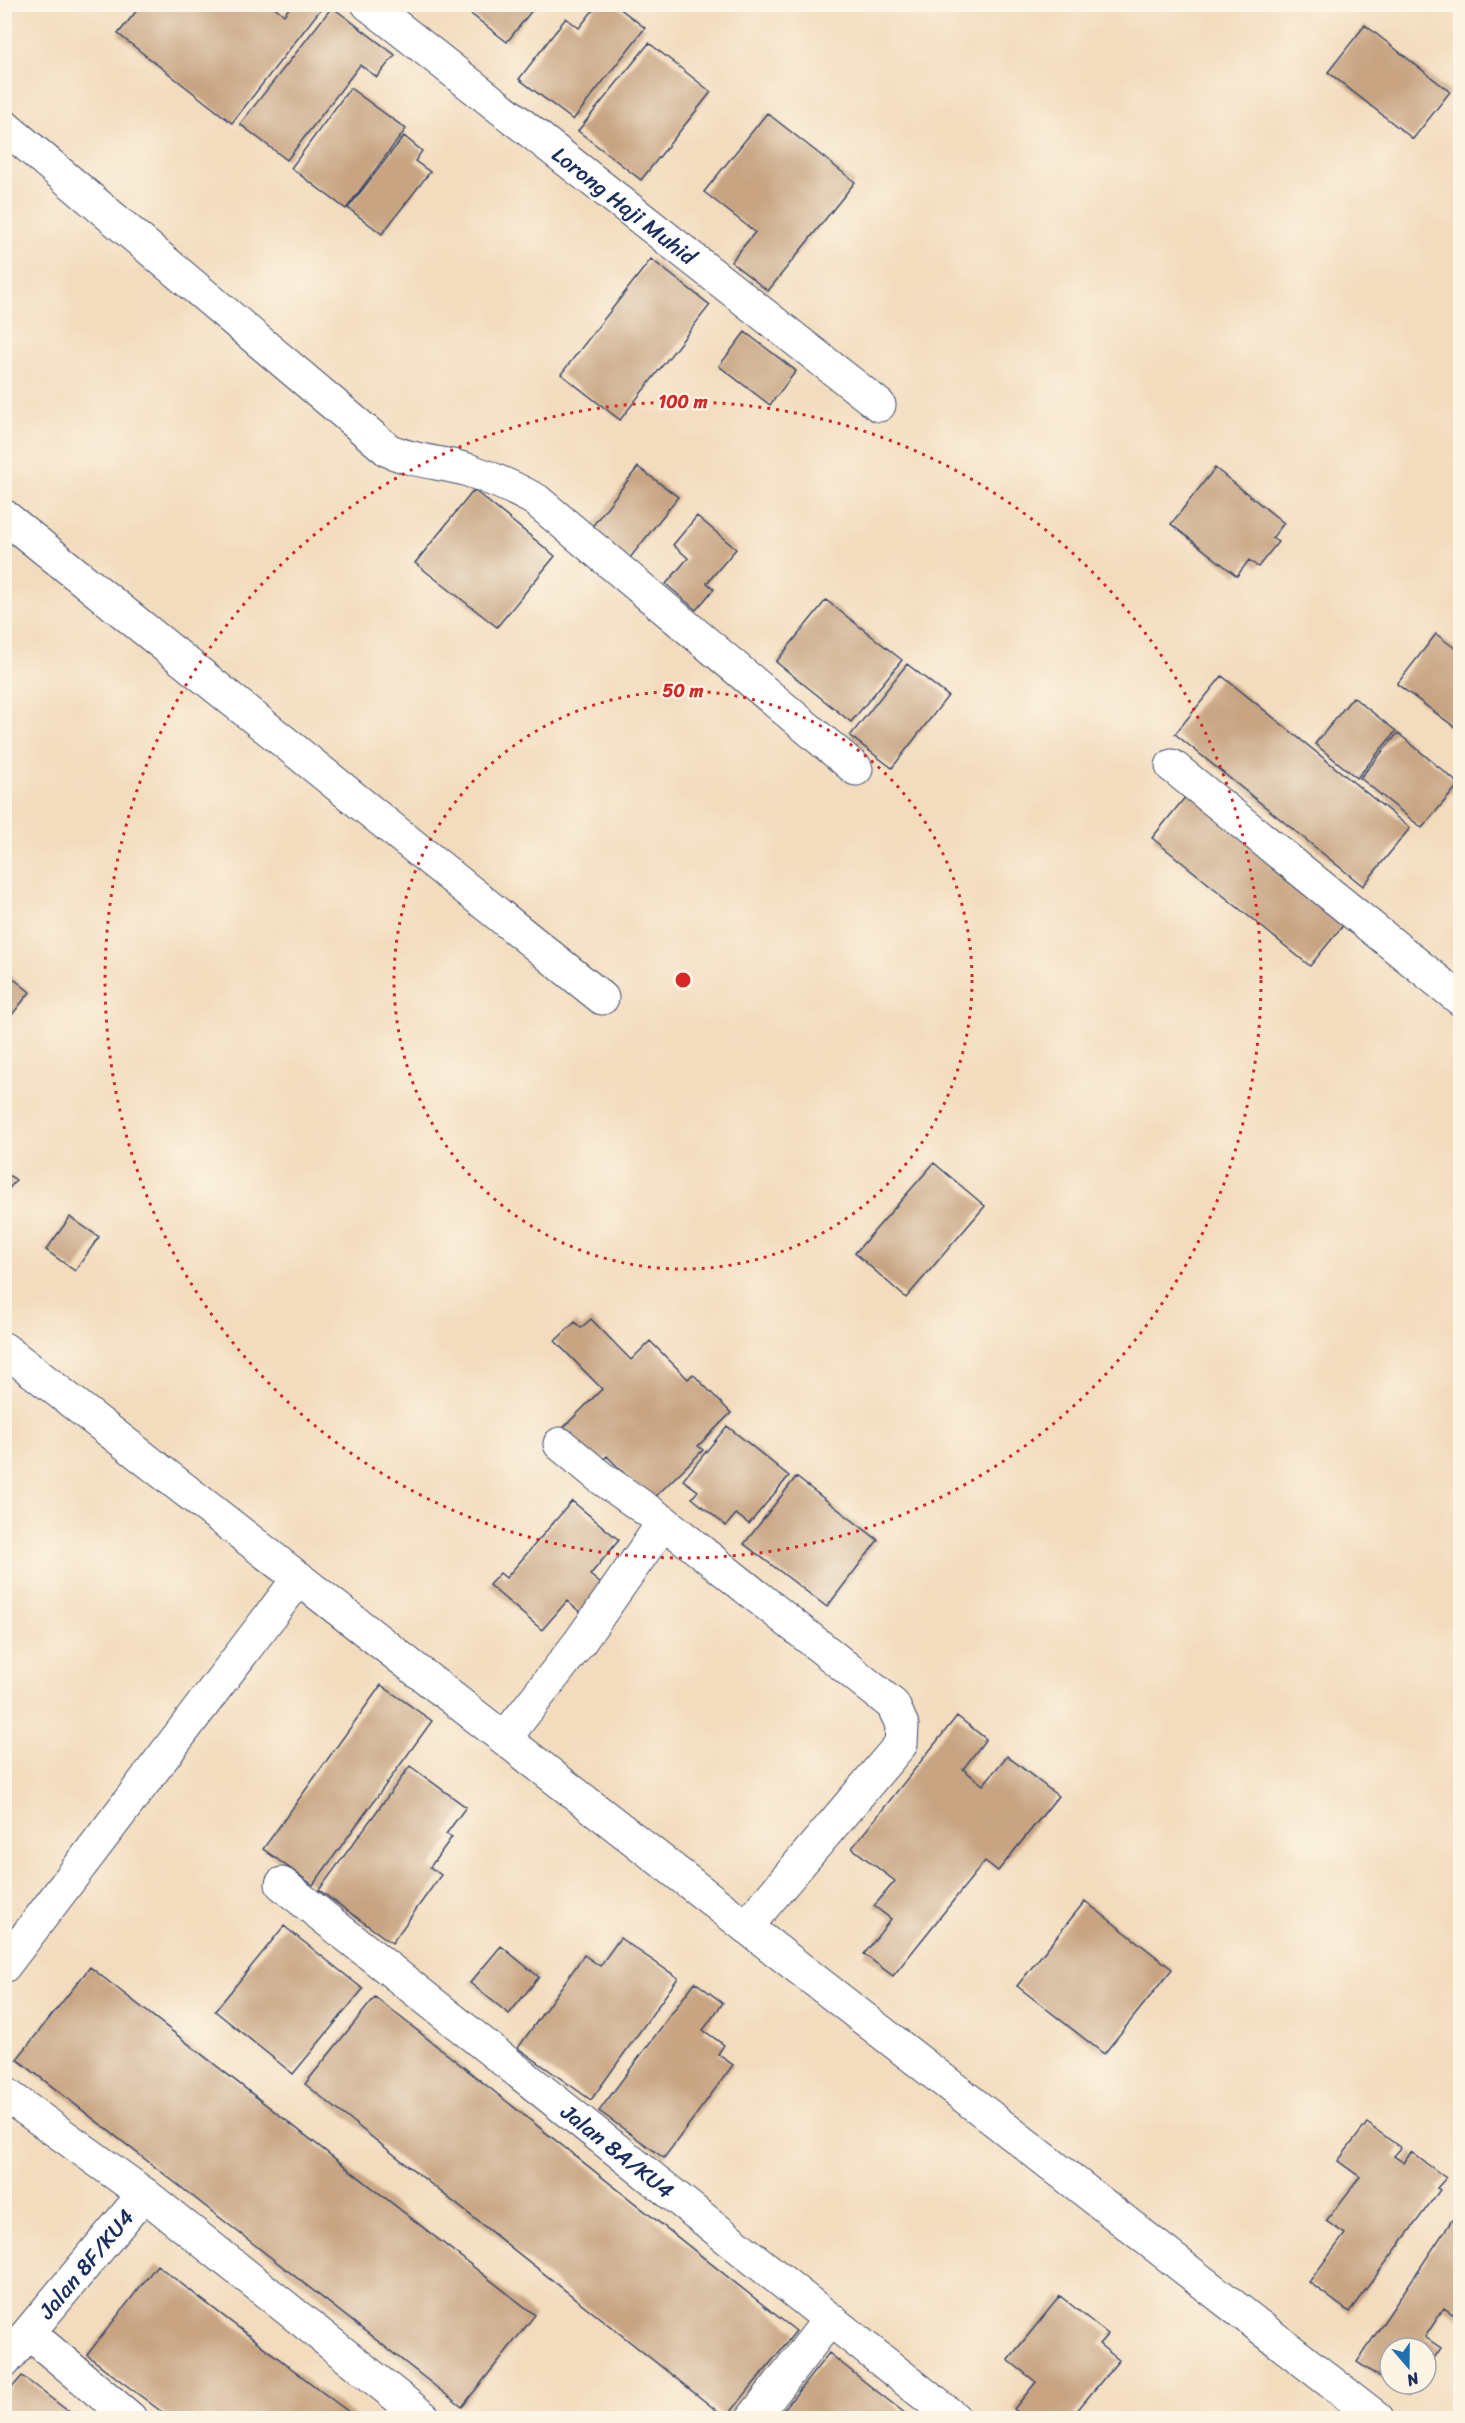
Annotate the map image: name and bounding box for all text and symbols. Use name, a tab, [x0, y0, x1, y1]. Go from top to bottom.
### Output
street label: Lorong Haji Muhid	[543, 136, 706, 276]
text: 100 m	[659, 386, 708, 418]
text: 50 m	[663, 675, 704, 707]
centre of rings	[673, 970, 693, 990]
street label: Jalan 8A/KU4	[551, 2093, 683, 2209]
street label: Jalan 8F/KU4	[28, 2200, 144, 2329]
north arrow	[1378, 2336, 1438, 2396]
text: N	[1402, 2364, 1424, 2395]

